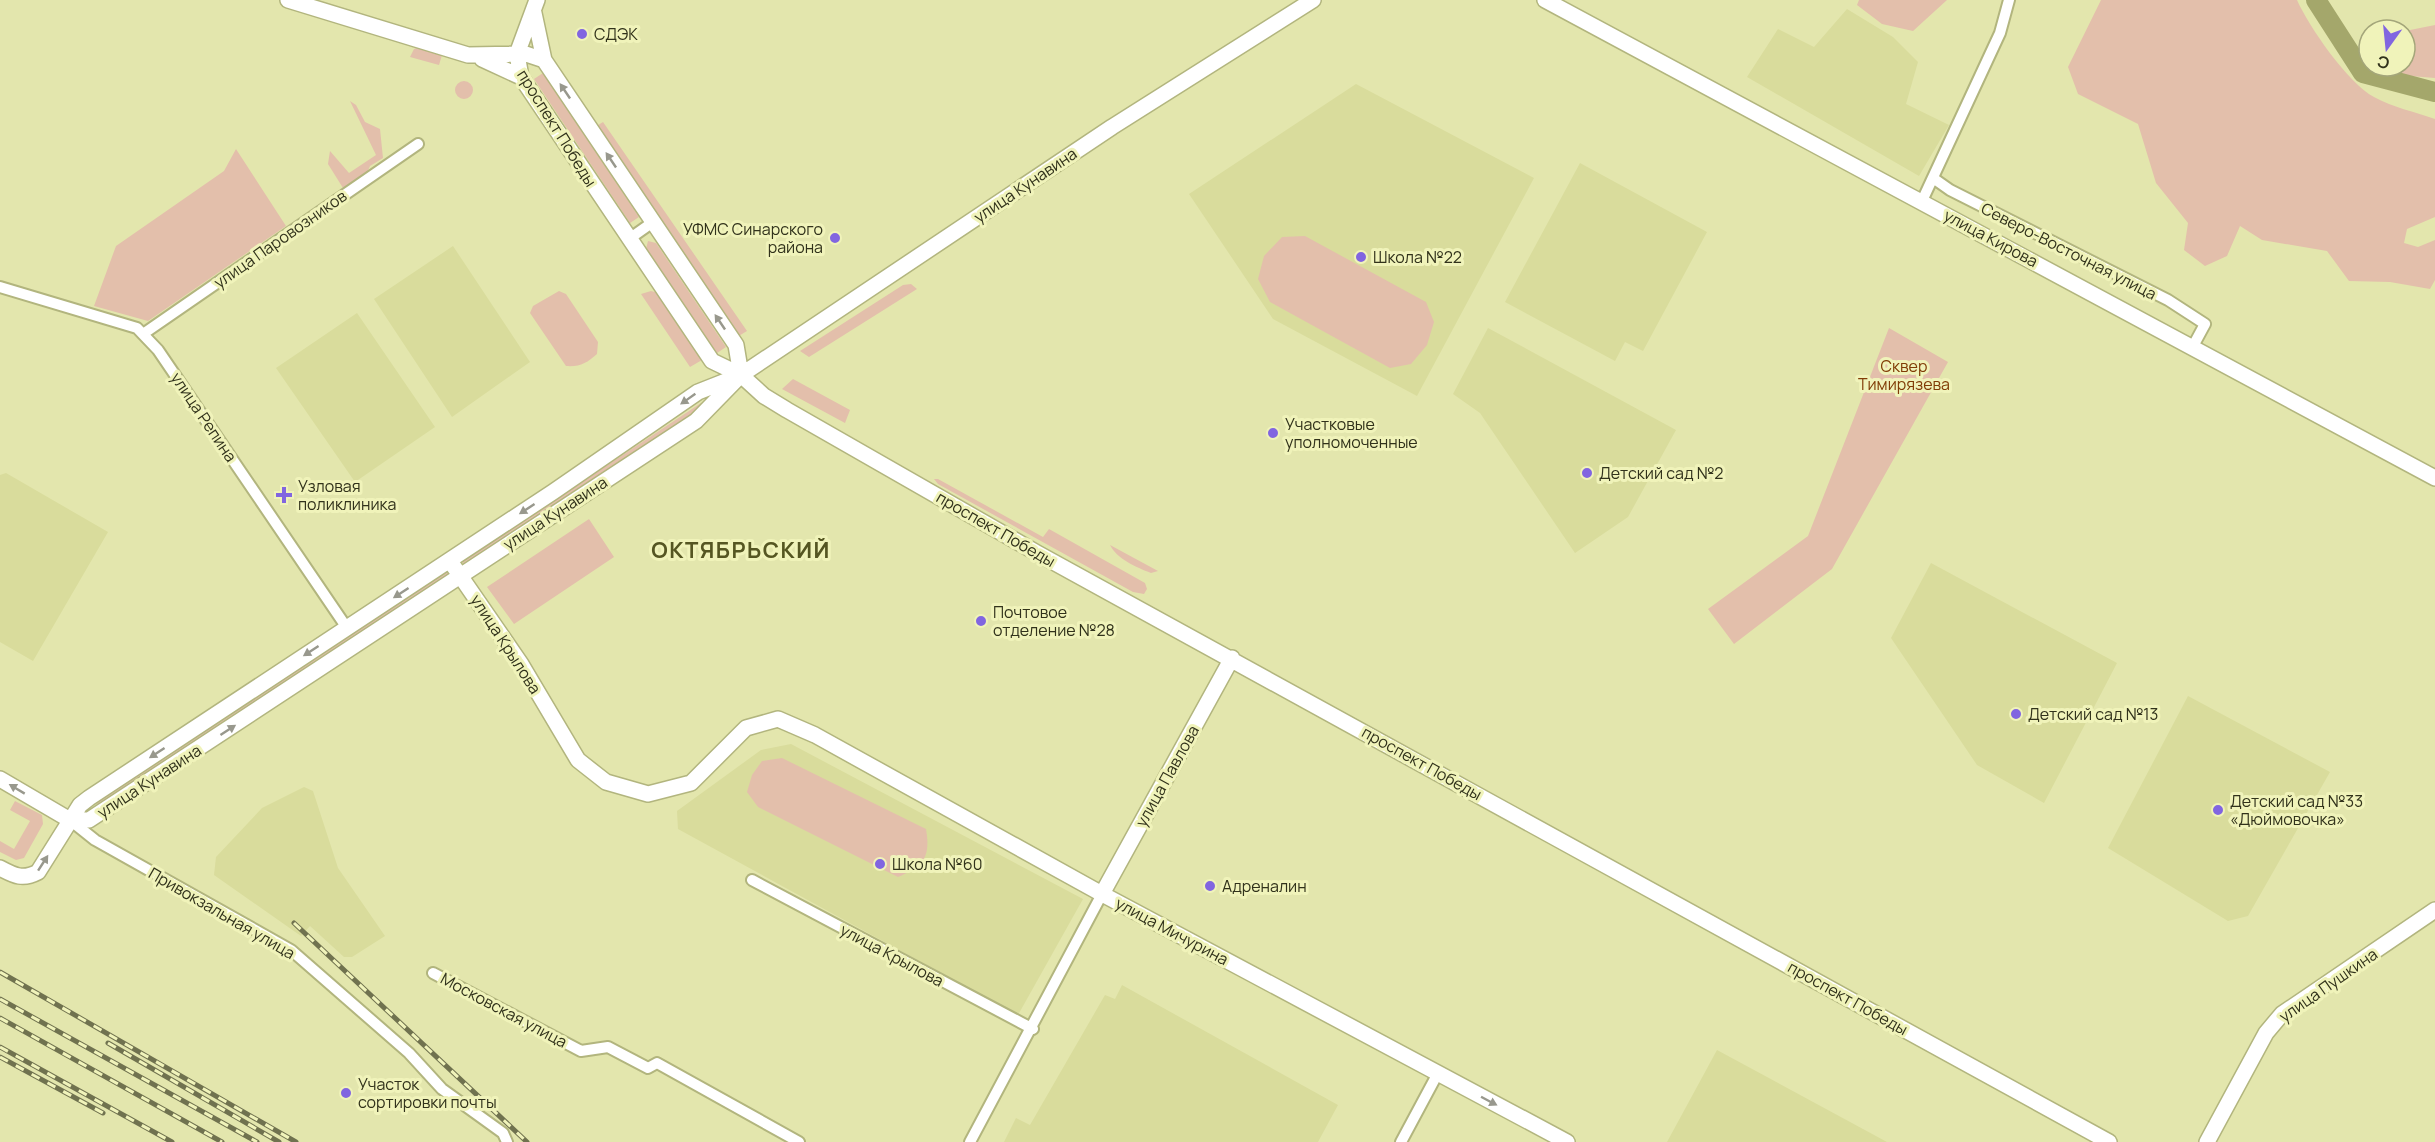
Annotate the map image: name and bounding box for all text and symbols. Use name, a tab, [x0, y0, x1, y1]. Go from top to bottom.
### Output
north arrow	[2357, 18, 2417, 78]
place label: СДЭК	[594, 23, 638, 45]
marker: СДЭК	[575, 27, 589, 41]
text: С	[2374, 50, 2392, 75]
street label: проспект Победы	[512, 65, 602, 191]
one-way arrow	[560, 83, 571, 99]
street label: улица Кунавина	[969, 142, 1081, 228]
one-way arrow	[605, 153, 617, 169]
street label: улица Паровозников	[209, 185, 351, 293]
street label: Северо-Восточная улица	[1978, 197, 2160, 305]
street label: улица Кирова	[1940, 204, 2042, 272]
place label: УФМС Синарского района	[683, 218, 823, 258]
marker: УФМС Синарского района	[828, 231, 842, 245]
place label: Школа №22	[1373, 246, 1462, 268]
marker: Школа №22	[1354, 250, 1368, 264]
one-way arrow	[715, 314, 726, 330]
park label: Сквер Тимирязева	[1858, 355, 1950, 395]
street label: улица Репина	[166, 368, 242, 466]
one-way arrow	[681, 393, 697, 405]
place label: Участковые уполномоченные	[1285, 413, 1418, 453]
marker: Участковые уполномоченные	[1266, 426, 1280, 440]
place label: Детский сад №2	[1599, 462, 1723, 484]
marker: Детский сад №2	[1580, 466, 1594, 480]
street label: улица Кунавина	[499, 471, 611, 555]
place label: Узловая поликлиника	[298, 475, 396, 515]
marker: Узловая поликлиника	[275, 486, 293, 504]
street label: проспект Победы	[932, 486, 1060, 572]
one-way arrow	[519, 503, 535, 514]
district label: ОКТЯБРЬСКИЙ	[651, 535, 831, 565]
one-way arrow	[392, 587, 409, 598]
street label: улица Крылова	[466, 590, 546, 698]
place label: Почтовое отделение №28	[993, 601, 1115, 641]
marker: Почтовое отделение №28	[974, 614, 988, 628]
one-way arrow	[304, 645, 320, 657]
place label: Детский сад №13	[2028, 703, 2158, 725]
marker: Детский сад №13	[2009, 707, 2023, 721]
street label: улица Павлова	[1130, 721, 1204, 831]
street label: проспект Победы	[1358, 721, 1486, 805]
one-way arrow	[219, 724, 236, 735]
street label: улица Кунавина	[93, 739, 205, 823]
one-way arrow	[149, 747, 165, 758]
one-way arrow	[8, 784, 25, 794]
place label: Детский сад №33 «Дюймовочка»	[2230, 790, 2363, 830]
marker: Детский сад №33 «Дюймовочка»	[2211, 803, 2225, 817]
place label: Школа №60	[892, 853, 982, 875]
one-way arrow	[37, 856, 49, 872]
marker: Школа №60	[873, 857, 887, 871]
street label: Привокзальная улица	[145, 862, 299, 964]
place label: Адреналин	[1222, 875, 1307, 897]
marker: Адреналин	[1203, 879, 1217, 893]
street label: улица Мичурина	[1112, 892, 1232, 970]
street label: улица Крылова	[836, 918, 948, 992]
street label: улица Пушкина	[2274, 943, 2382, 1027]
street label: проспект Победы	[1784, 956, 1912, 1040]
street label: Московская улица	[437, 967, 571, 1053]
place label: Участок сортировки почты	[358, 1073, 497, 1113]
marker: Участок сортировки почты	[339, 1086, 353, 1100]
one-way arrow	[1481, 1096, 1498, 1106]

